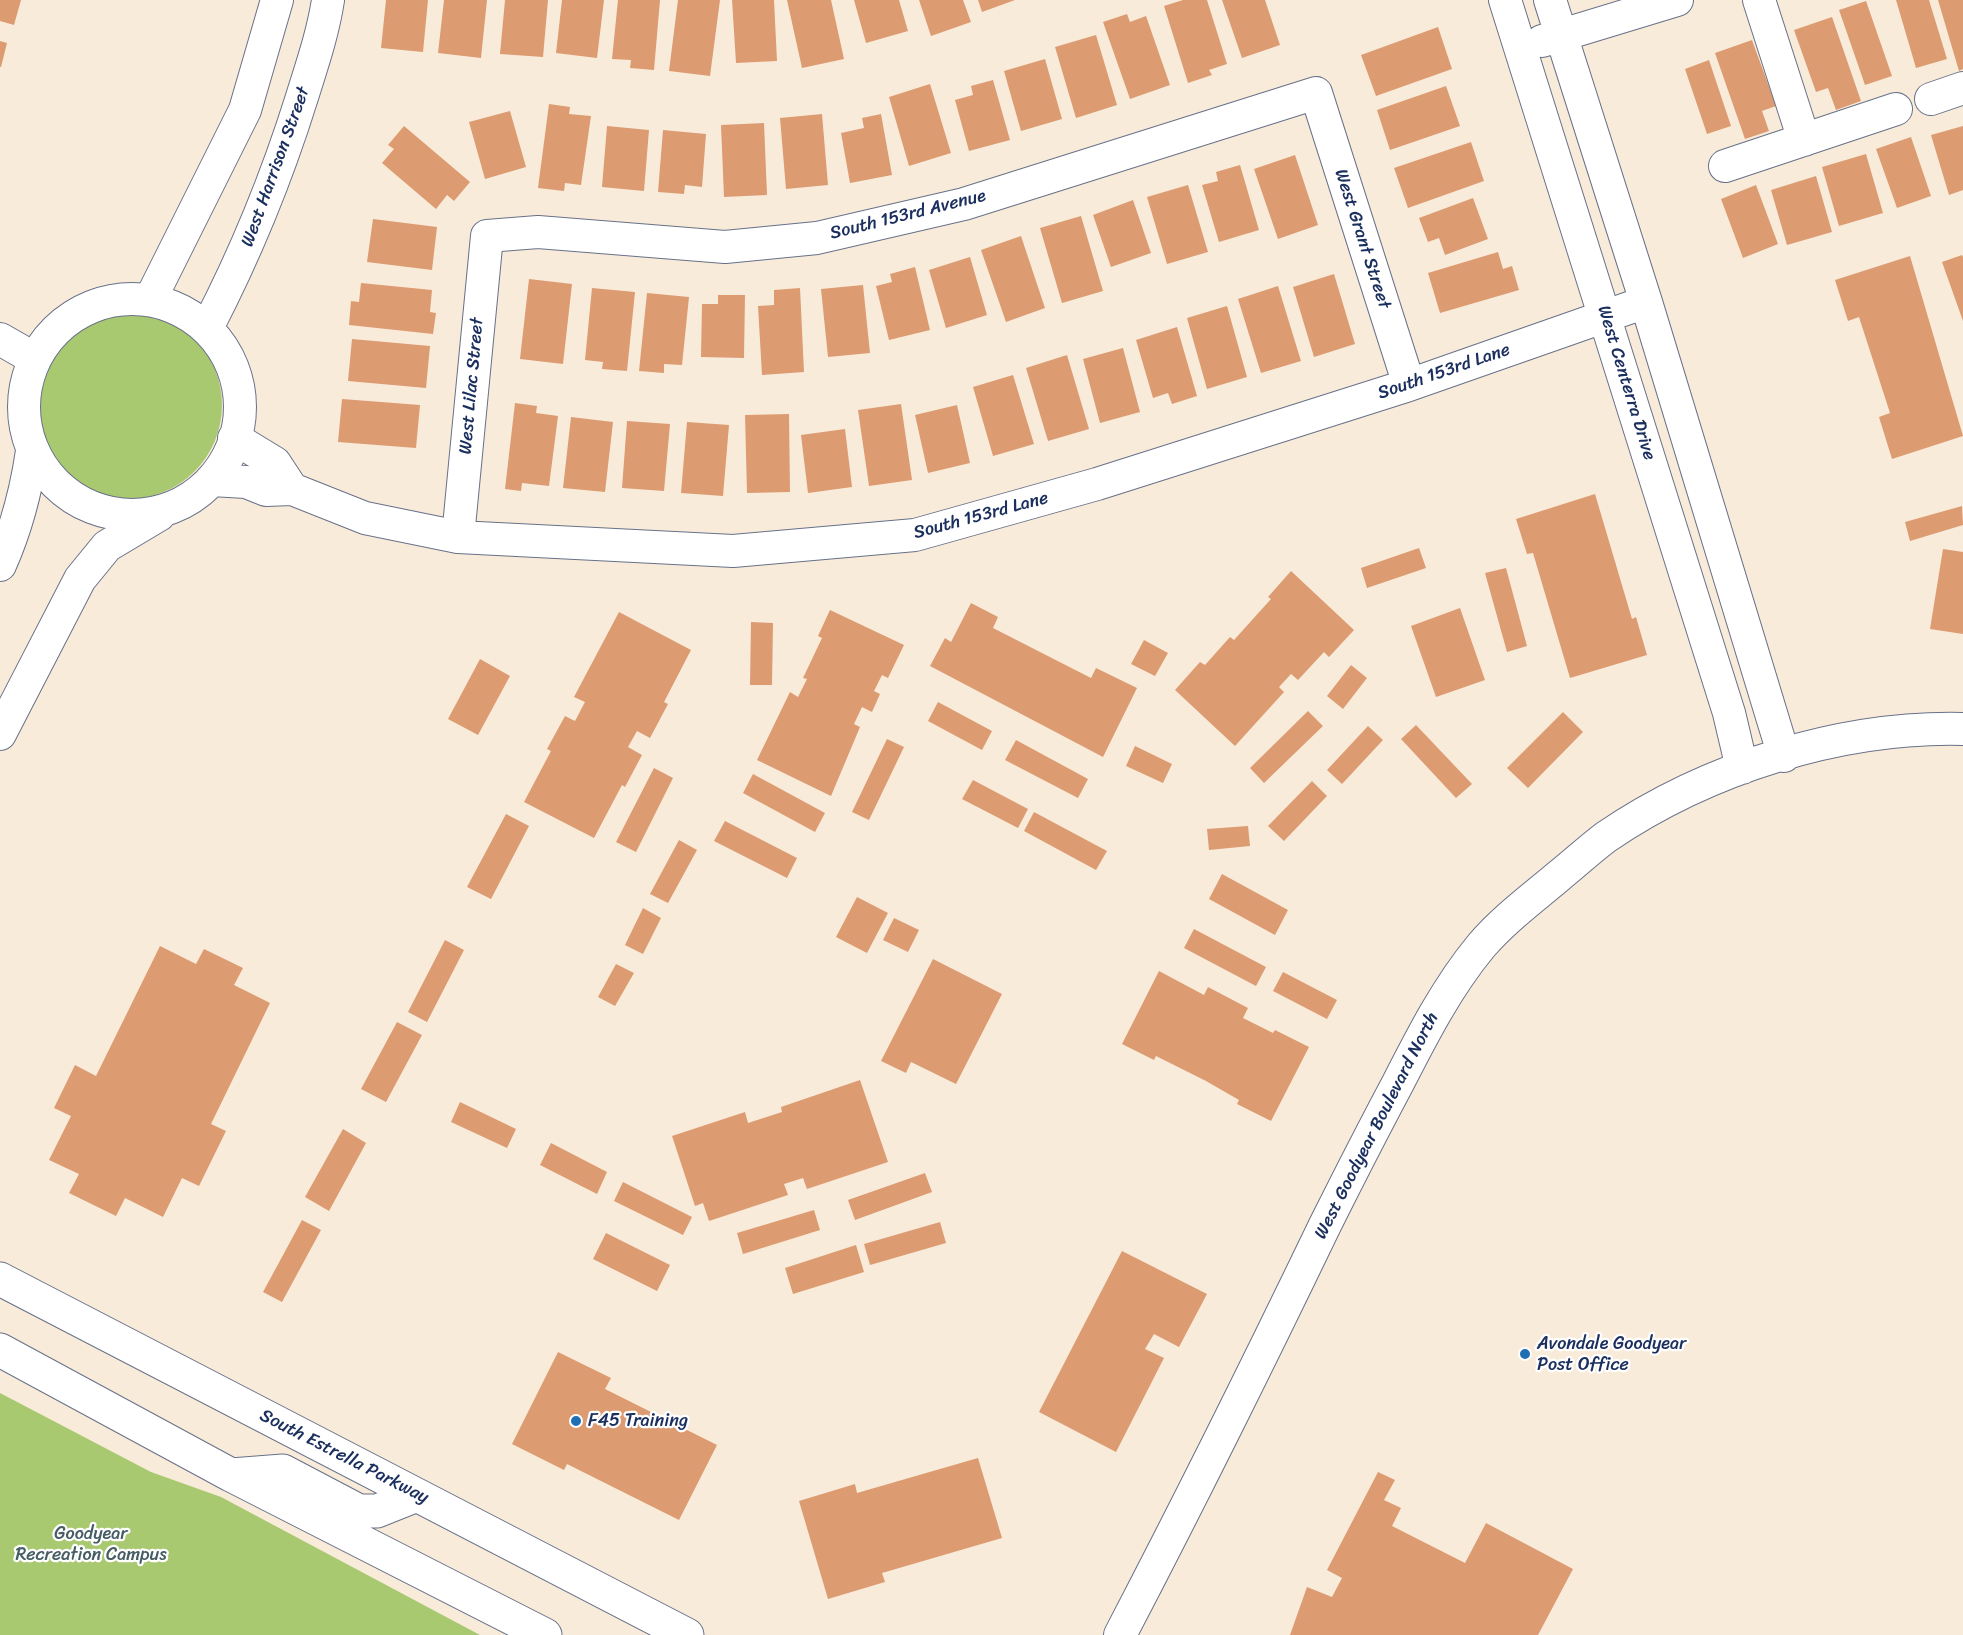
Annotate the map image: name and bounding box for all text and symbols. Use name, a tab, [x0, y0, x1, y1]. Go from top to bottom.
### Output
street label: West Harrison Street	[237, 84, 315, 250]
street label: West Grant Street	[1329, 166, 1395, 312]
street label: South 153rd Avenue	[828, 185, 988, 245]
street label: West Centerra Drive	[1592, 303, 1660, 463]
street label: West Lilac Street	[455, 317, 489, 455]
street label: South 153rd Lane	[1375, 339, 1513, 405]
street label: South 153rd Lane	[911, 488, 1051, 544]
street label: West Goodyear Boulevard North	[1310, 1009, 1444, 1243]
place label: Avondale Goodyear Post Office	[1537, 1333, 1686, 1376]
marker: Avondale Goodyear Post Office	[1518, 1347, 1532, 1361]
street label: South Estrella Parkway	[256, 1405, 432, 1509]
place label: F45 Training	[588, 1410, 688, 1432]
marker: F45 Training	[569, 1414, 583, 1428]
park label: Goodyear Recreation Campus	[15, 1523, 167, 1565]

